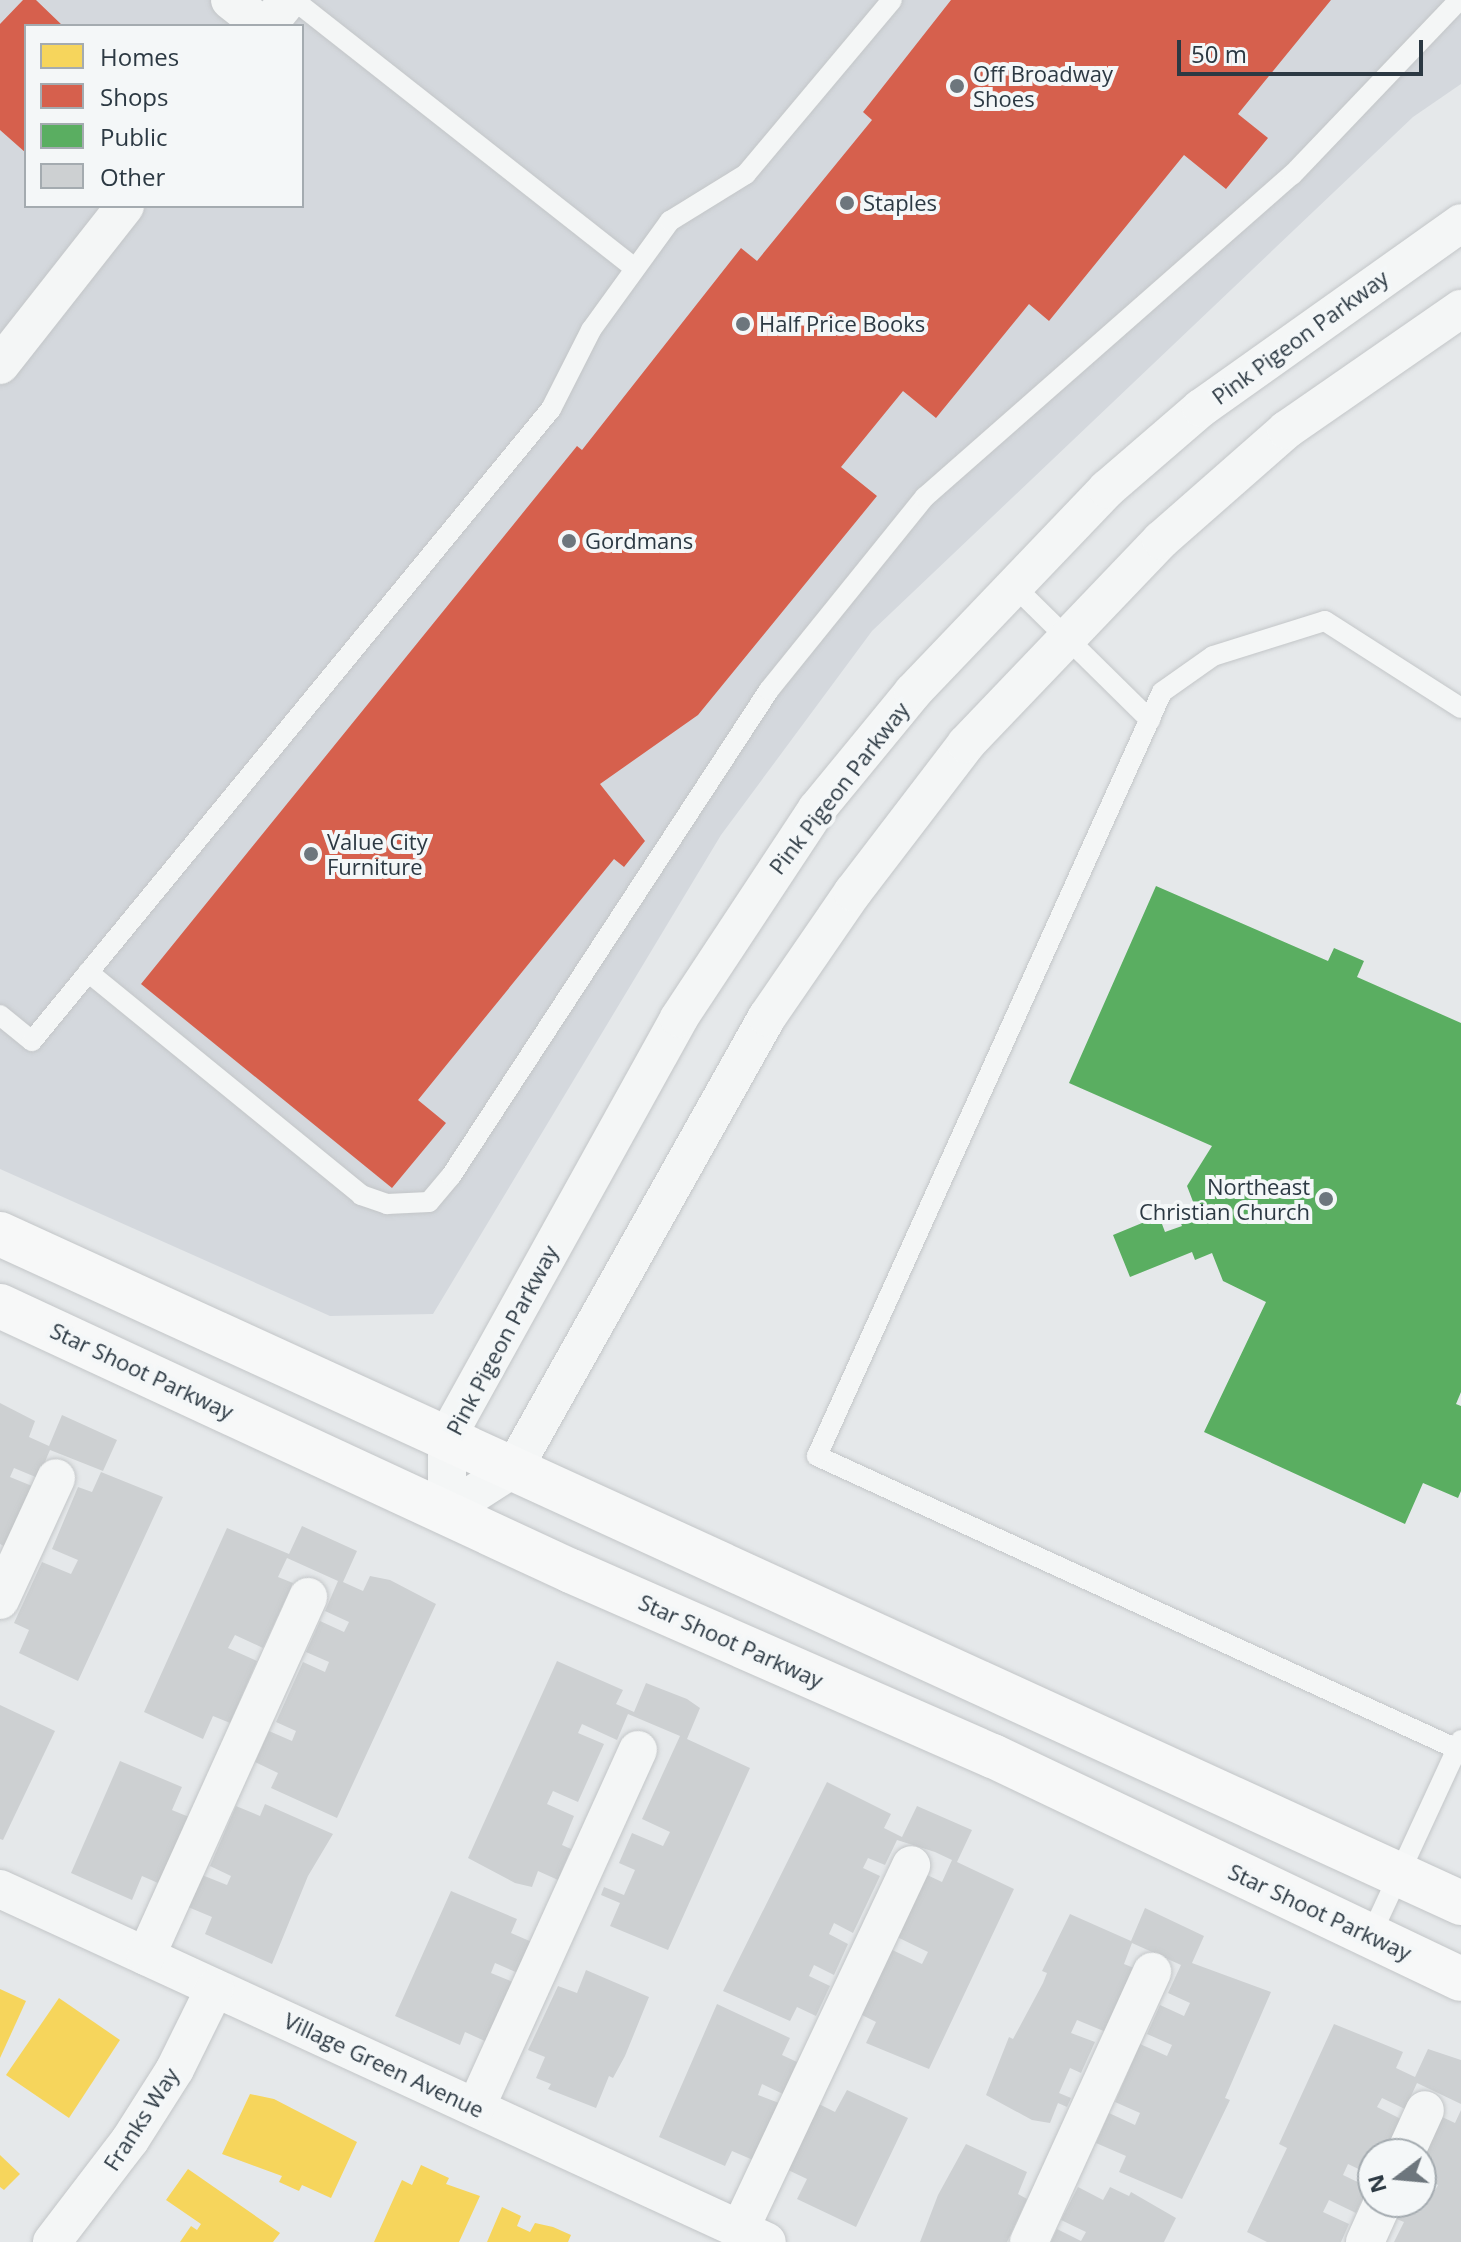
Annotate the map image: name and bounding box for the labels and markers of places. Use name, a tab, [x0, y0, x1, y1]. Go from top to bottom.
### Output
place label: Off Broadway Shoes	[973, 60, 1113, 112]
marker: Off Broadway Shoes	[948, 77, 966, 95]
place label: Staples	[863, 190, 937, 216]
marker: Staples	[838, 194, 856, 212]
place label: Half Price Books	[759, 311, 925, 337]
marker: Half Price Books	[734, 315, 752, 333]
place label: Gordmans	[585, 528, 693, 554]
marker: Gordmans	[560, 532, 578, 550]
place label: Value City Furniture	[327, 828, 428, 880]
marker: Value City Furniture	[302, 845, 320, 863]
place label: Northeast Christian Church	[1139, 1173, 1310, 1224]
marker: Northeast Christian Church	[1317, 1190, 1335, 1208]

